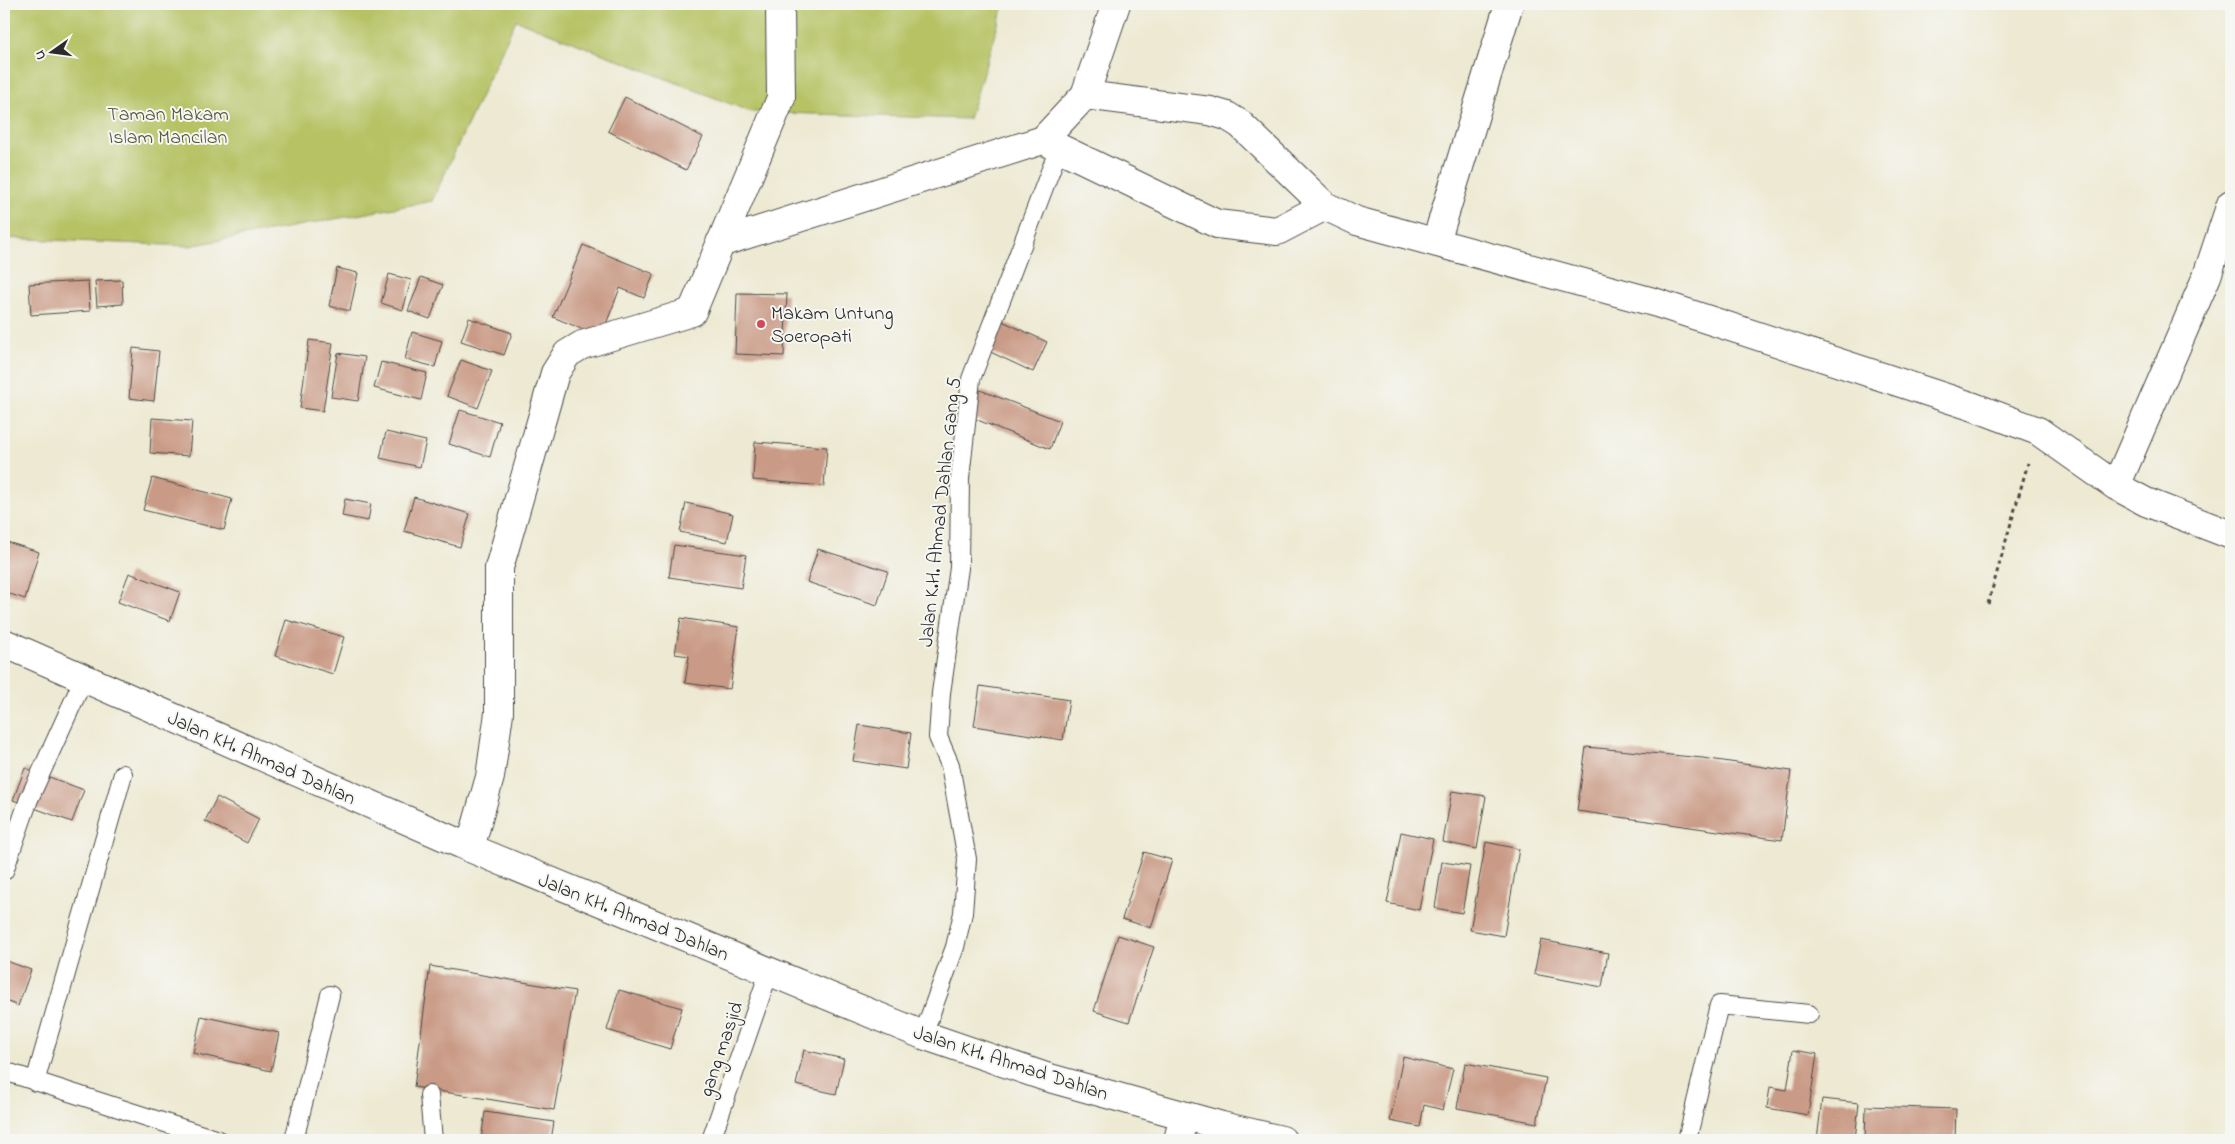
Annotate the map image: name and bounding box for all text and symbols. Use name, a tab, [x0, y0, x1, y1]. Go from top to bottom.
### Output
north arrow	[28, 28, 78, 78]
text: U	[30, 48, 52, 62]
park label: Taman Makam Islam Mancilan	[107, 101, 229, 153]
place label: Makam Untung Soeropati	[771, 300, 893, 352]
marker: Makam Untung Soeropati	[755, 318, 767, 330]
street label: Jalan K.H. Ahmad Dahlan Gang 5	[913, 376, 971, 649]
street label: Jalan KH. Ahmad Dahlan	[162, 705, 360, 814]
street label: Jalan KH. Ahmad Dahlan	[533, 867, 733, 970]
street label: gang masjid	[692, 998, 753, 1103]
street label: Jalan KH. Ahmad Dahlan	[909, 1019, 1112, 1110]

